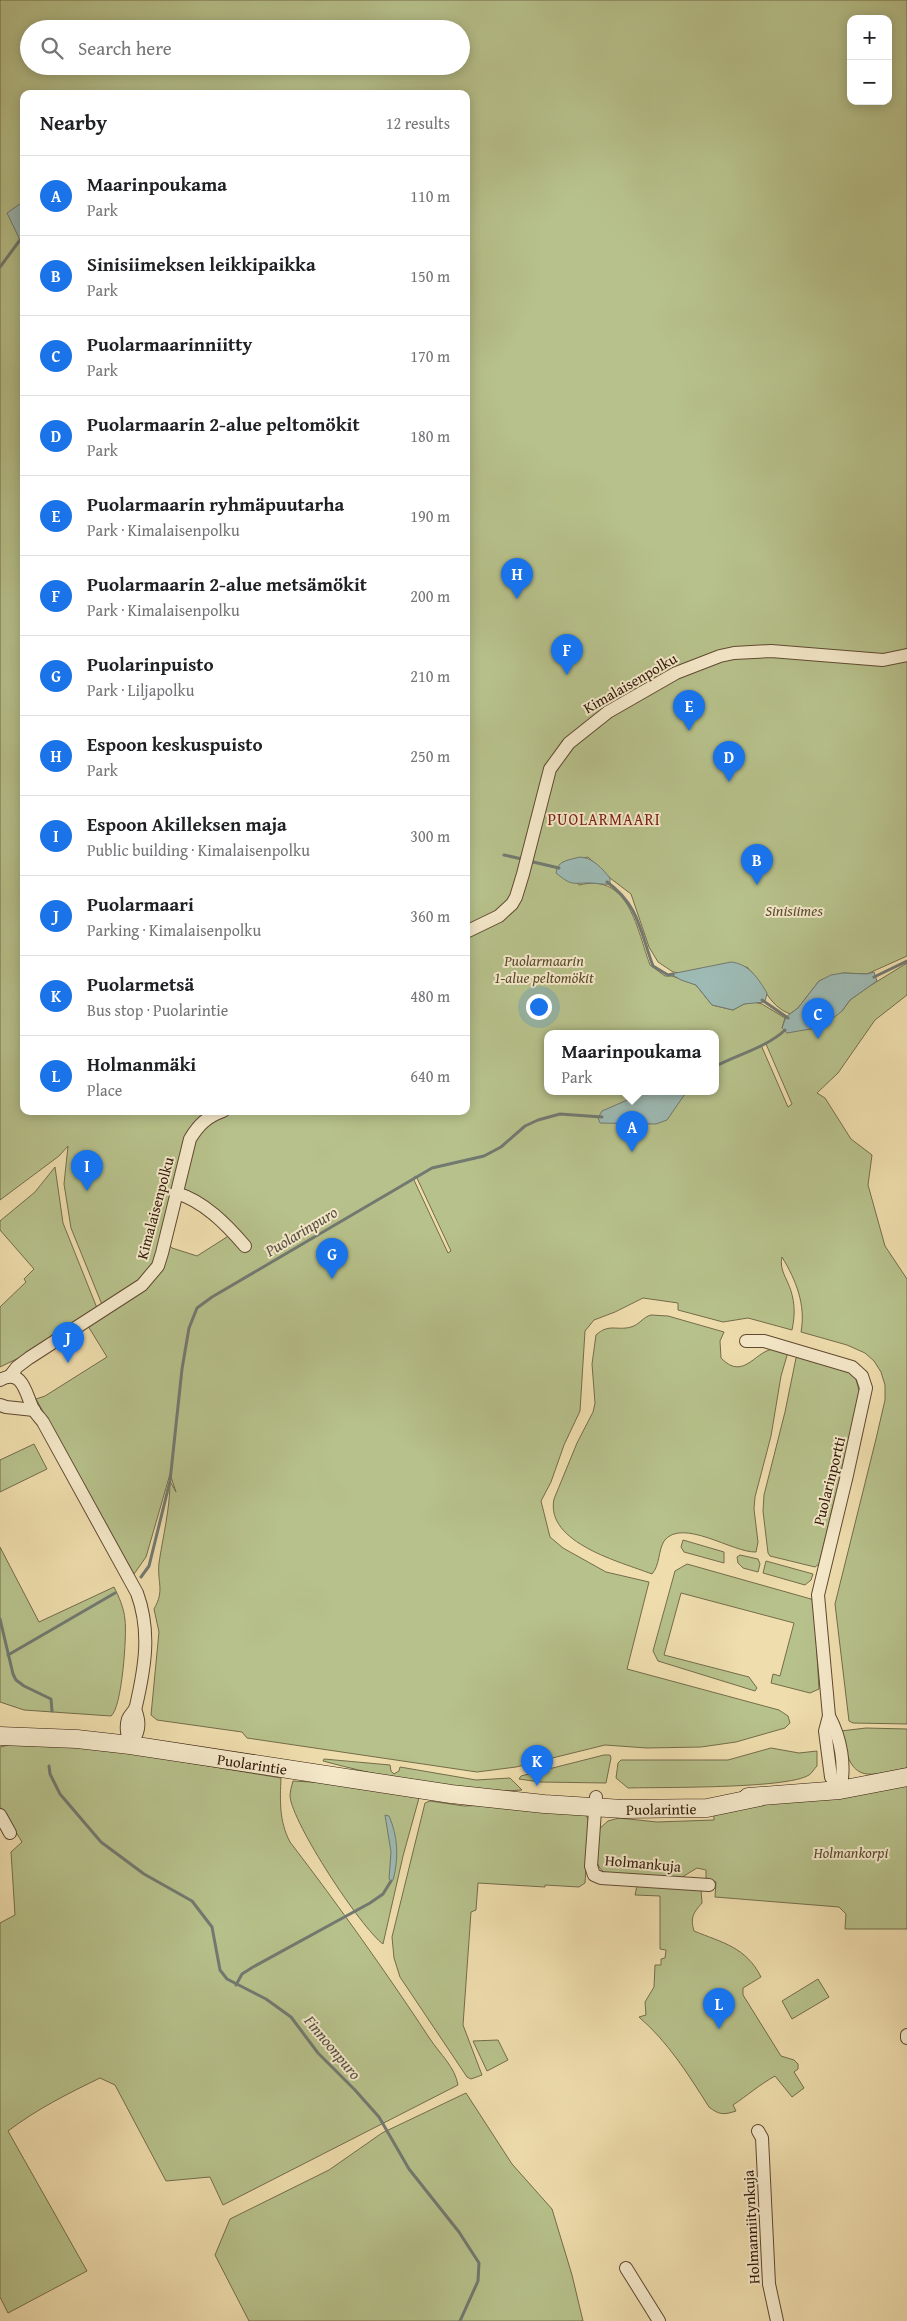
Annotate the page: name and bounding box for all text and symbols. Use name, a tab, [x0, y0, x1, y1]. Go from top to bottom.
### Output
map controls	[847, 15, 892, 105]
button: +	[847, 15, 892, 60]
search box	[20, 20, 470, 75]
icon: search	[38, 34, 66, 62]
text: Search here	[78, 34, 172, 62]
button: −	[847, 60, 892, 105]
text: Nearby	[40, 107, 107, 138]
text: 12 results	[386, 111, 450, 135]
text: Maarinpoukama	[87, 170, 227, 198]
text: A	[51, 184, 61, 208]
text: 110 m	[410, 184, 450, 208]
text: Park	[87, 198, 118, 222]
text: Sinisiimeksen leikkipaikka	[87, 250, 316, 278]
text: B	[51, 264, 61, 288]
text: 150 m	[410, 264, 450, 288]
text: Park	[87, 278, 118, 302]
text: Puolarmaarinniitty	[87, 330, 252, 358]
text: C	[51, 344, 61, 368]
text: 170 m	[410, 344, 450, 368]
text: Park	[87, 358, 118, 382]
text: Puolarmaarin 2-alue peltomökit	[87, 410, 360, 438]
text: D	[51, 424, 61, 448]
text: 180 m	[410, 424, 450, 448]
text: Park	[87, 438, 118, 462]
text: Puolarmaarin ryhmäpuutarha	[87, 490, 344, 518]
text: E	[52, 504, 60, 528]
text: 190 m	[410, 504, 450, 528]
text: Park · Kimalaisenpolku	[87, 518, 240, 542]
pin: H	[501, 558, 533, 599]
text: Puolarmaarin 2-alue metsämökit	[87, 570, 367, 598]
text: F	[52, 584, 60, 608]
text: 200 m	[410, 584, 450, 608]
text: Park · Kimalaisenpolku	[87, 598, 240, 622]
pin: F	[551, 634, 583, 675]
street label: Kimalaisenpolku	[579, 647, 681, 718]
text: Puolarinpuisto	[87, 650, 214, 678]
text: G	[51, 664, 61, 688]
text: 210 m	[410, 664, 450, 688]
text: Park · Liljapolku	[87, 678, 194, 702]
pin: E	[673, 690, 705, 731]
text: Espoon keskuspuisto	[87, 730, 263, 758]
pin: D	[713, 741, 745, 782]
text: H	[50, 744, 62, 768]
text: 250 m	[410, 744, 450, 768]
text: Park	[87, 758, 118, 782]
district label: PUOLARMAARI	[547, 807, 661, 831]
text: Espoon Akilleksen maja	[87, 810, 287, 838]
text: I	[53, 824, 59, 848]
text: 300 m	[410, 824, 450, 848]
text: Public building · Kimalaisenpolku	[87, 838, 310, 862]
pin: B	[741, 844, 773, 885]
text: Puolarmaari	[87, 890, 194, 918]
park label: Sinisiimes	[765, 900, 823, 921]
text: J	[53, 904, 59, 928]
text: 360 m	[410, 904, 450, 928]
text: Parking · Kimalaisenpolku	[87, 918, 261, 942]
park label: Puolarmaarin 1-alue peltomökit	[494, 950, 594, 988]
text: Puolarmetsä	[87, 970, 194, 998]
text: K	[51, 984, 61, 1008]
text: 480 m	[410, 984, 450, 1008]
your location	[526, 994, 552, 1020]
text: Bus stop · Puolarintie	[87, 998, 228, 1022]
pin: C	[802, 998, 834, 1039]
popup	[544, 1030, 719, 1095]
text: Maarinpoukama	[561, 1037, 702, 1065]
text: Holmanmäki	[87, 1050, 196, 1078]
text: L	[52, 1064, 60, 1088]
text: 640 m	[410, 1064, 450, 1088]
text: Park	[561, 1065, 592, 1089]
text: Place	[87, 1078, 122, 1102]
pin: A	[616, 1111, 648, 1152]
pin: I	[71, 1150, 103, 1191]
street label: Kimalaisenpolku	[131, 1154, 179, 1261]
water label: Puolarinpuro	[259, 1200, 342, 1263]
pin: G	[316, 1238, 348, 1279]
pin: J	[52, 1322, 84, 1363]
street label: Puolarinportti	[808, 1434, 850, 1528]
pin: K	[521, 1745, 553, 1786]
street label: Puolarintie	[216, 1748, 289, 1779]
street label: Puolarintie	[626, 1798, 697, 1819]
park label: Holmankorpi	[813, 1842, 889, 1863]
street label: Holmankuja	[604, 1849, 682, 1877]
pin: L	[703, 1988, 735, 2029]
water label: Finnoonpuro	[298, 2009, 367, 2085]
street label: Holmanniitynkuja	[738, 2169, 764, 2285]

